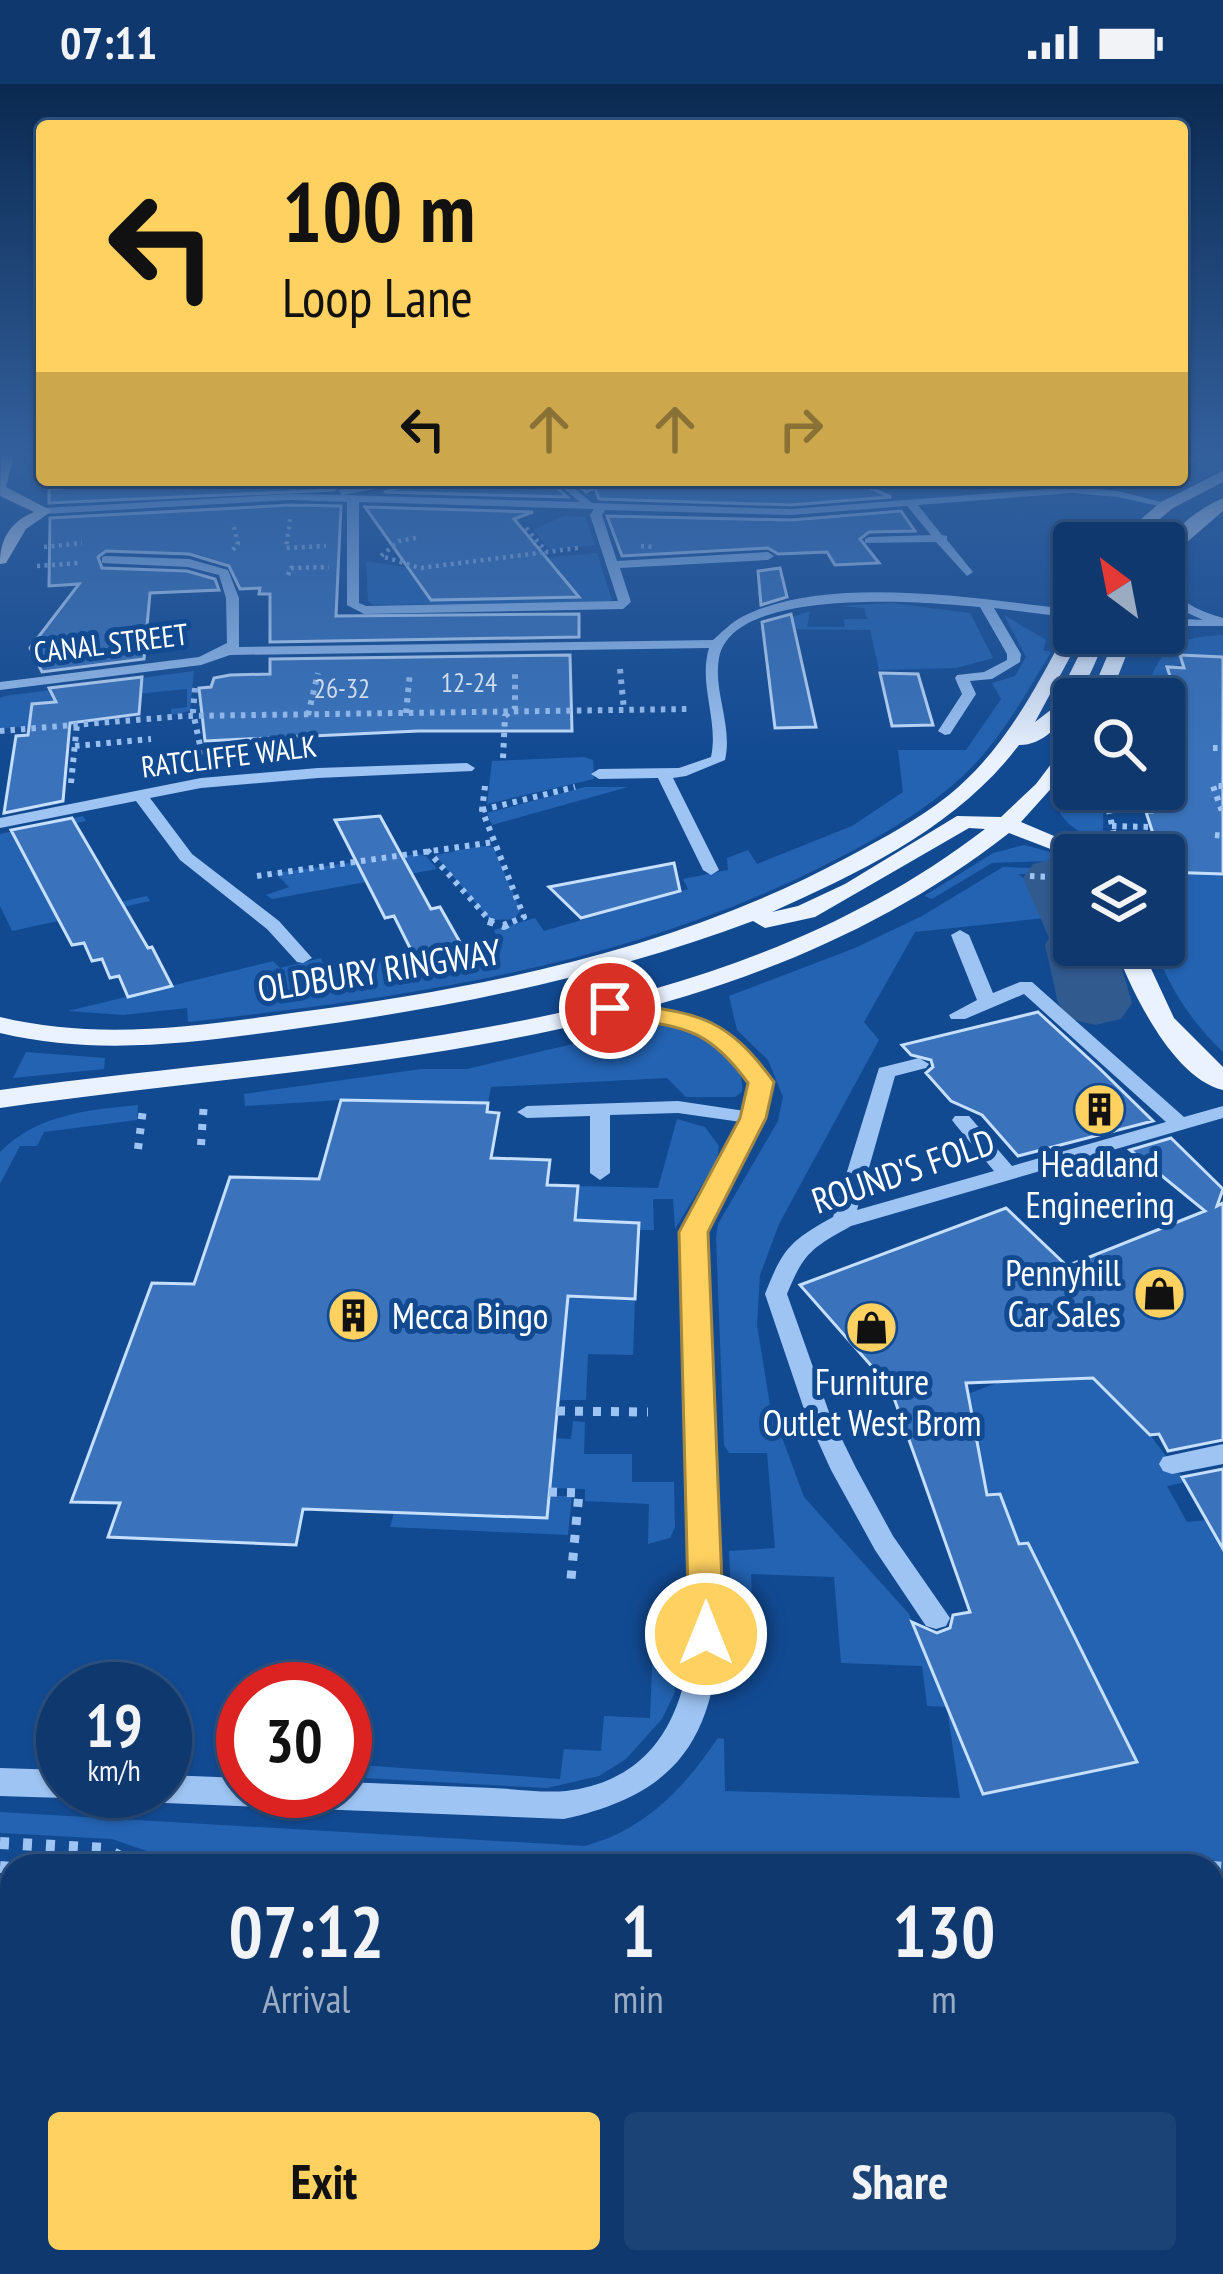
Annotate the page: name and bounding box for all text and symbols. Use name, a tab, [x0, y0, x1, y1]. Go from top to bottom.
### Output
text: 07:11	[60, 13, 157, 71]
text: 100 m	[282, 156, 475, 265]
icon: left	[84, 168, 240, 324]
text: Loop Lane	[282, 262, 473, 332]
icon: left	[390, 396, 456, 462]
icon: ahead	[516, 396, 582, 462]
icon: ahead	[642, 396, 708, 462]
icon: right	[768, 396, 834, 462]
north arrow	[1053, 522, 1185, 654]
map controls	[1053, 522, 1185, 966]
street label: CANAL STREET	[31, 614, 190, 671]
house number: 12-24	[441, 665, 497, 699]
house number: 26-32	[314, 671, 370, 705]
button: search	[1053, 678, 1185, 810]
street label: RATCLIFFE WALK	[139, 725, 319, 786]
button: layers	[1053, 834, 1185, 966]
street label: OLDBURY RINGWAY	[254, 927, 505, 1012]
pin	[559, 957, 661, 1059]
icon: arrive	[577, 975, 643, 1041]
building icon: Headland Engineering	[1072, 1081, 1128, 1137]
street label: ROUND'S FOLD	[805, 1117, 1000, 1224]
place label: Headland Engineering	[1026, 1140, 1174, 1228]
place label: Pennyhill Car Sales	[1005, 1249, 1122, 1337]
shop icon: Pennyhill Car Sales	[1132, 1266, 1188, 1322]
building icon: Mecca Bingo	[325, 1288, 381, 1344]
place label: Mecca Bingo	[392, 1292, 548, 1339]
shop icon: Furniture Outlet West Brom	[844, 1299, 900, 1355]
place label: Furniture Outlet West Brom	[763, 1358, 981, 1446]
position arrow	[643, 1571, 769, 1697]
speed limit sign: 30	[216, 1662, 372, 1818]
text: 19	[85, 1686, 143, 1764]
text: km/h	[87, 1750, 141, 1789]
text: 07:12	[229, 1884, 384, 1977]
text: 1	[621, 1884, 655, 1977]
text: 130	[892, 1884, 995, 1977]
text: Arrival	[262, 1973, 350, 2024]
text: min	[613, 1973, 664, 2024]
text: m	[931, 1973, 957, 2024]
button: Exit	[48, 2112, 600, 2250]
button: Share	[624, 2112, 1176, 2250]

